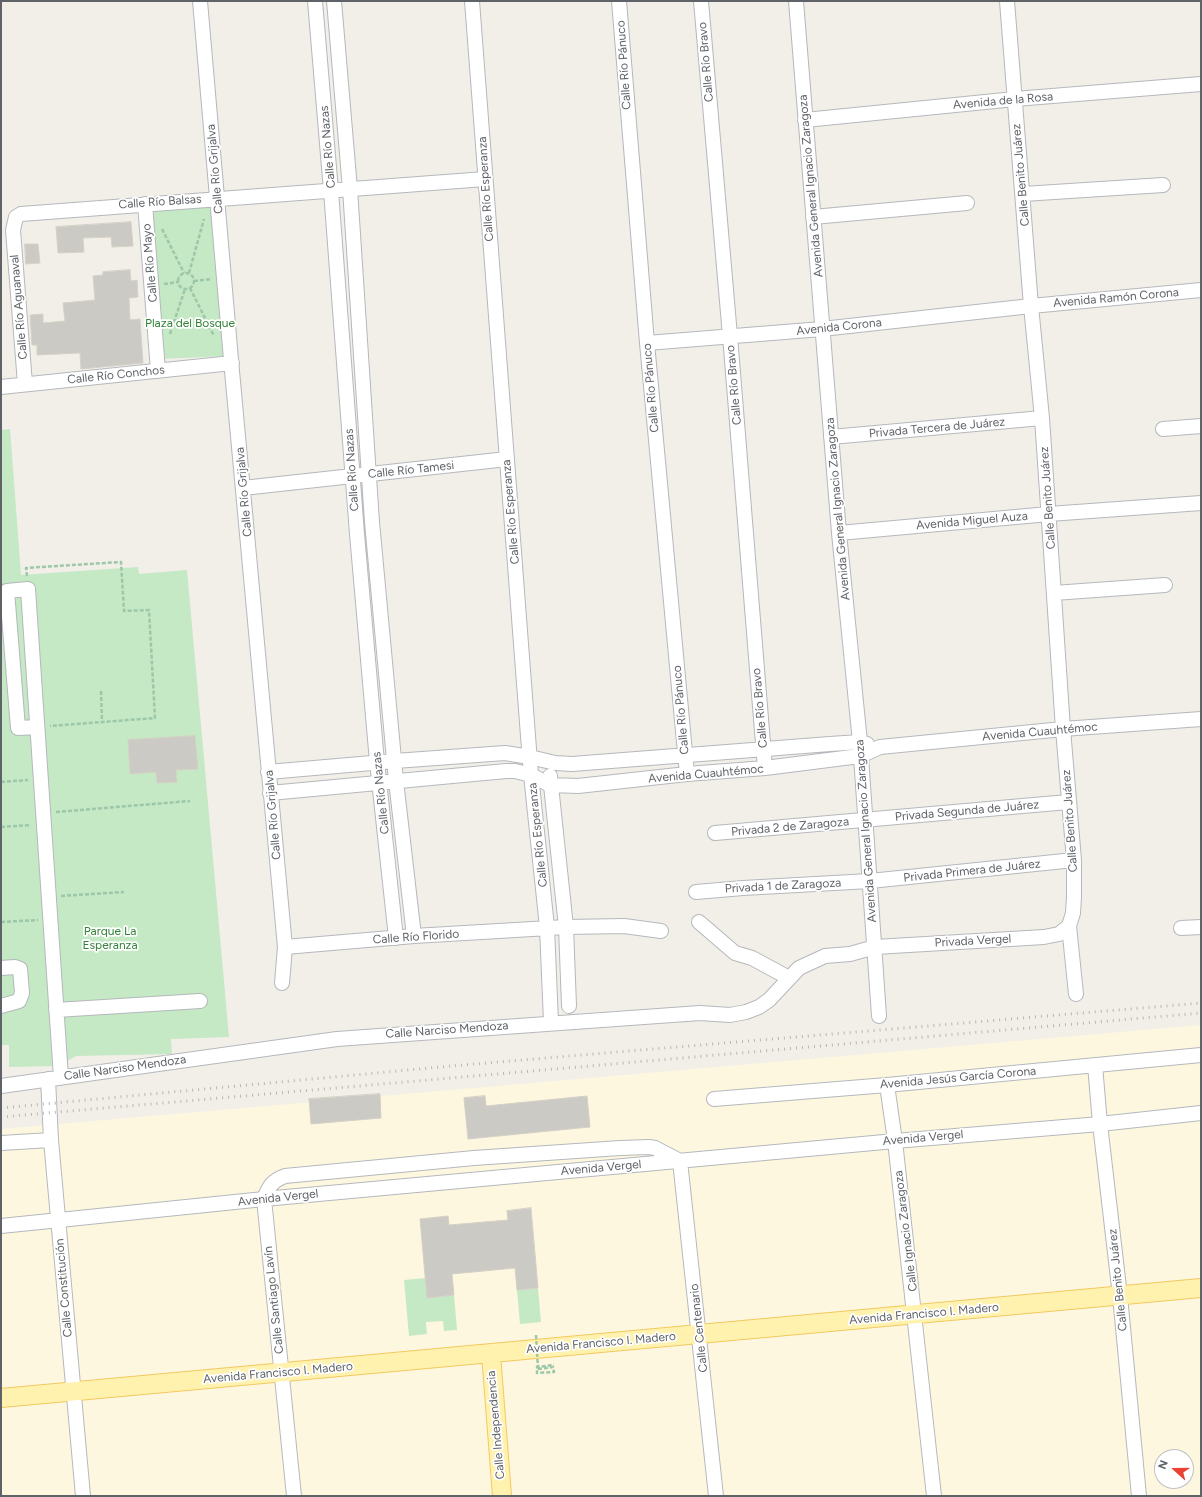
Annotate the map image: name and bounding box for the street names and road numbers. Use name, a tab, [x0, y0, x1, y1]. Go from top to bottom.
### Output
street label: Calle Río Pánuco	[614, 20, 634, 110]
street label: Calle Río Bravo	[695, 21, 717, 103]
street label: Avenida de la Rosa	[952, 89, 1054, 113]
street label: Avenida General Ignacio Zaragoza	[796, 94, 826, 278]
street label: Calle Río Nazas	[317, 105, 339, 189]
street label: Calle Benito Juárez	[1009, 123, 1033, 227]
street label: Calle Río Grijalva	[204, 124, 226, 214]
street label: Calle Río Esperanza	[475, 136, 497, 242]
street label: Calle Río Balsas	[118, 192, 202, 212]
street label: Calle Río Mayo	[139, 223, 161, 303]
street label: Calle Río Aguanaval	[7, 254, 31, 360]
street label: Avenida Ramón Corona	[1053, 285, 1179, 311]
street label: Avenida Corona	[796, 315, 882, 339]
street label: Calle Río Pánuco	[640, 343, 662, 433]
street label: Calle Río Bravo	[723, 344, 745, 426]
street label: Calle Río Conchos	[67, 363, 165, 387]
street label: Privada Tercera de Juárez	[868, 415, 1006, 441]
street label: Avenida General Ignacio Zaragoza	[823, 417, 853, 601]
street label: Calle Río Nazas	[342, 428, 362, 512]
street label: Calle Benito Juárez	[1037, 446, 1059, 550]
street label: Calle Río Grijalva	[233, 447, 255, 537]
street label: Calle Río Tamesi	[367, 458, 455, 482]
street label: Calle Río Esperanza	[499, 459, 523, 565]
street label: Avenida Miguel Auza	[916, 509, 1028, 533]
street label: Calle Río Pánuco	[670, 665, 692, 755]
street label: Calle Río Bravo	[749, 667, 771, 749]
street label: Avenida Cuauhtémoc	[982, 720, 1098, 744]
street label: Avenida General Ignacio Zaragoza	[852, 739, 880, 923]
street label: Calle Río Nazas	[370, 751, 392, 835]
street label: Avenida Cuauhtémoc	[648, 762, 764, 786]
street label: Calle Benito Juárez	[1059, 769, 1081, 873]
street label: Calle Río Grijalva	[262, 770, 284, 860]
street label: Calle Río Esperanza	[525, 782, 551, 888]
street label: Privada Segunda de Juárez	[894, 798, 1040, 824]
street label: Privada 2 de Zaragoza	[730, 815, 850, 839]
street label: Privada Primera de Juárez	[903, 857, 1041, 885]
street label: Privada 1 de Zaragoza	[724, 876, 842, 896]
street label: Calle Río Florido	[372, 927, 460, 947]
street label: Privada Vergel	[934, 932, 1012, 950]
street label: Calle Narciso Mendoza	[385, 1019, 509, 1041]
street label: Calle Narciso Mendoza	[63, 1052, 187, 1084]
street label: Avenida Jesús García Corona	[879, 1064, 1037, 1092]
street label: Avenida Vergel	[882, 1127, 964, 1149]
street label: Avenida Vergel	[560, 1157, 642, 1179]
street label: Calle Ignacio Zaragoza	[891, 1170, 921, 1292]
street label: Avenida Vergel	[237, 1187, 319, 1209]
street label: Calle Benito Juárez	[1105, 1228, 1131, 1332]
street label: Calle Constitución	[53, 1238, 75, 1338]
street label: Calle Santiago Lavín	[261, 1245, 287, 1355]
street label: Calle Centenario	[687, 1283, 711, 1373]
street label: Avenida Francisco I. Madero	[848, 1300, 1000, 1328]
street label: Avenida Francisco I. Madero	[525, 1329, 677, 1357]
street label: Avenida Francisco I. Madero	[202, 1359, 354, 1387]
street label: Calle Independencia	[484, 1370, 508, 1480]

